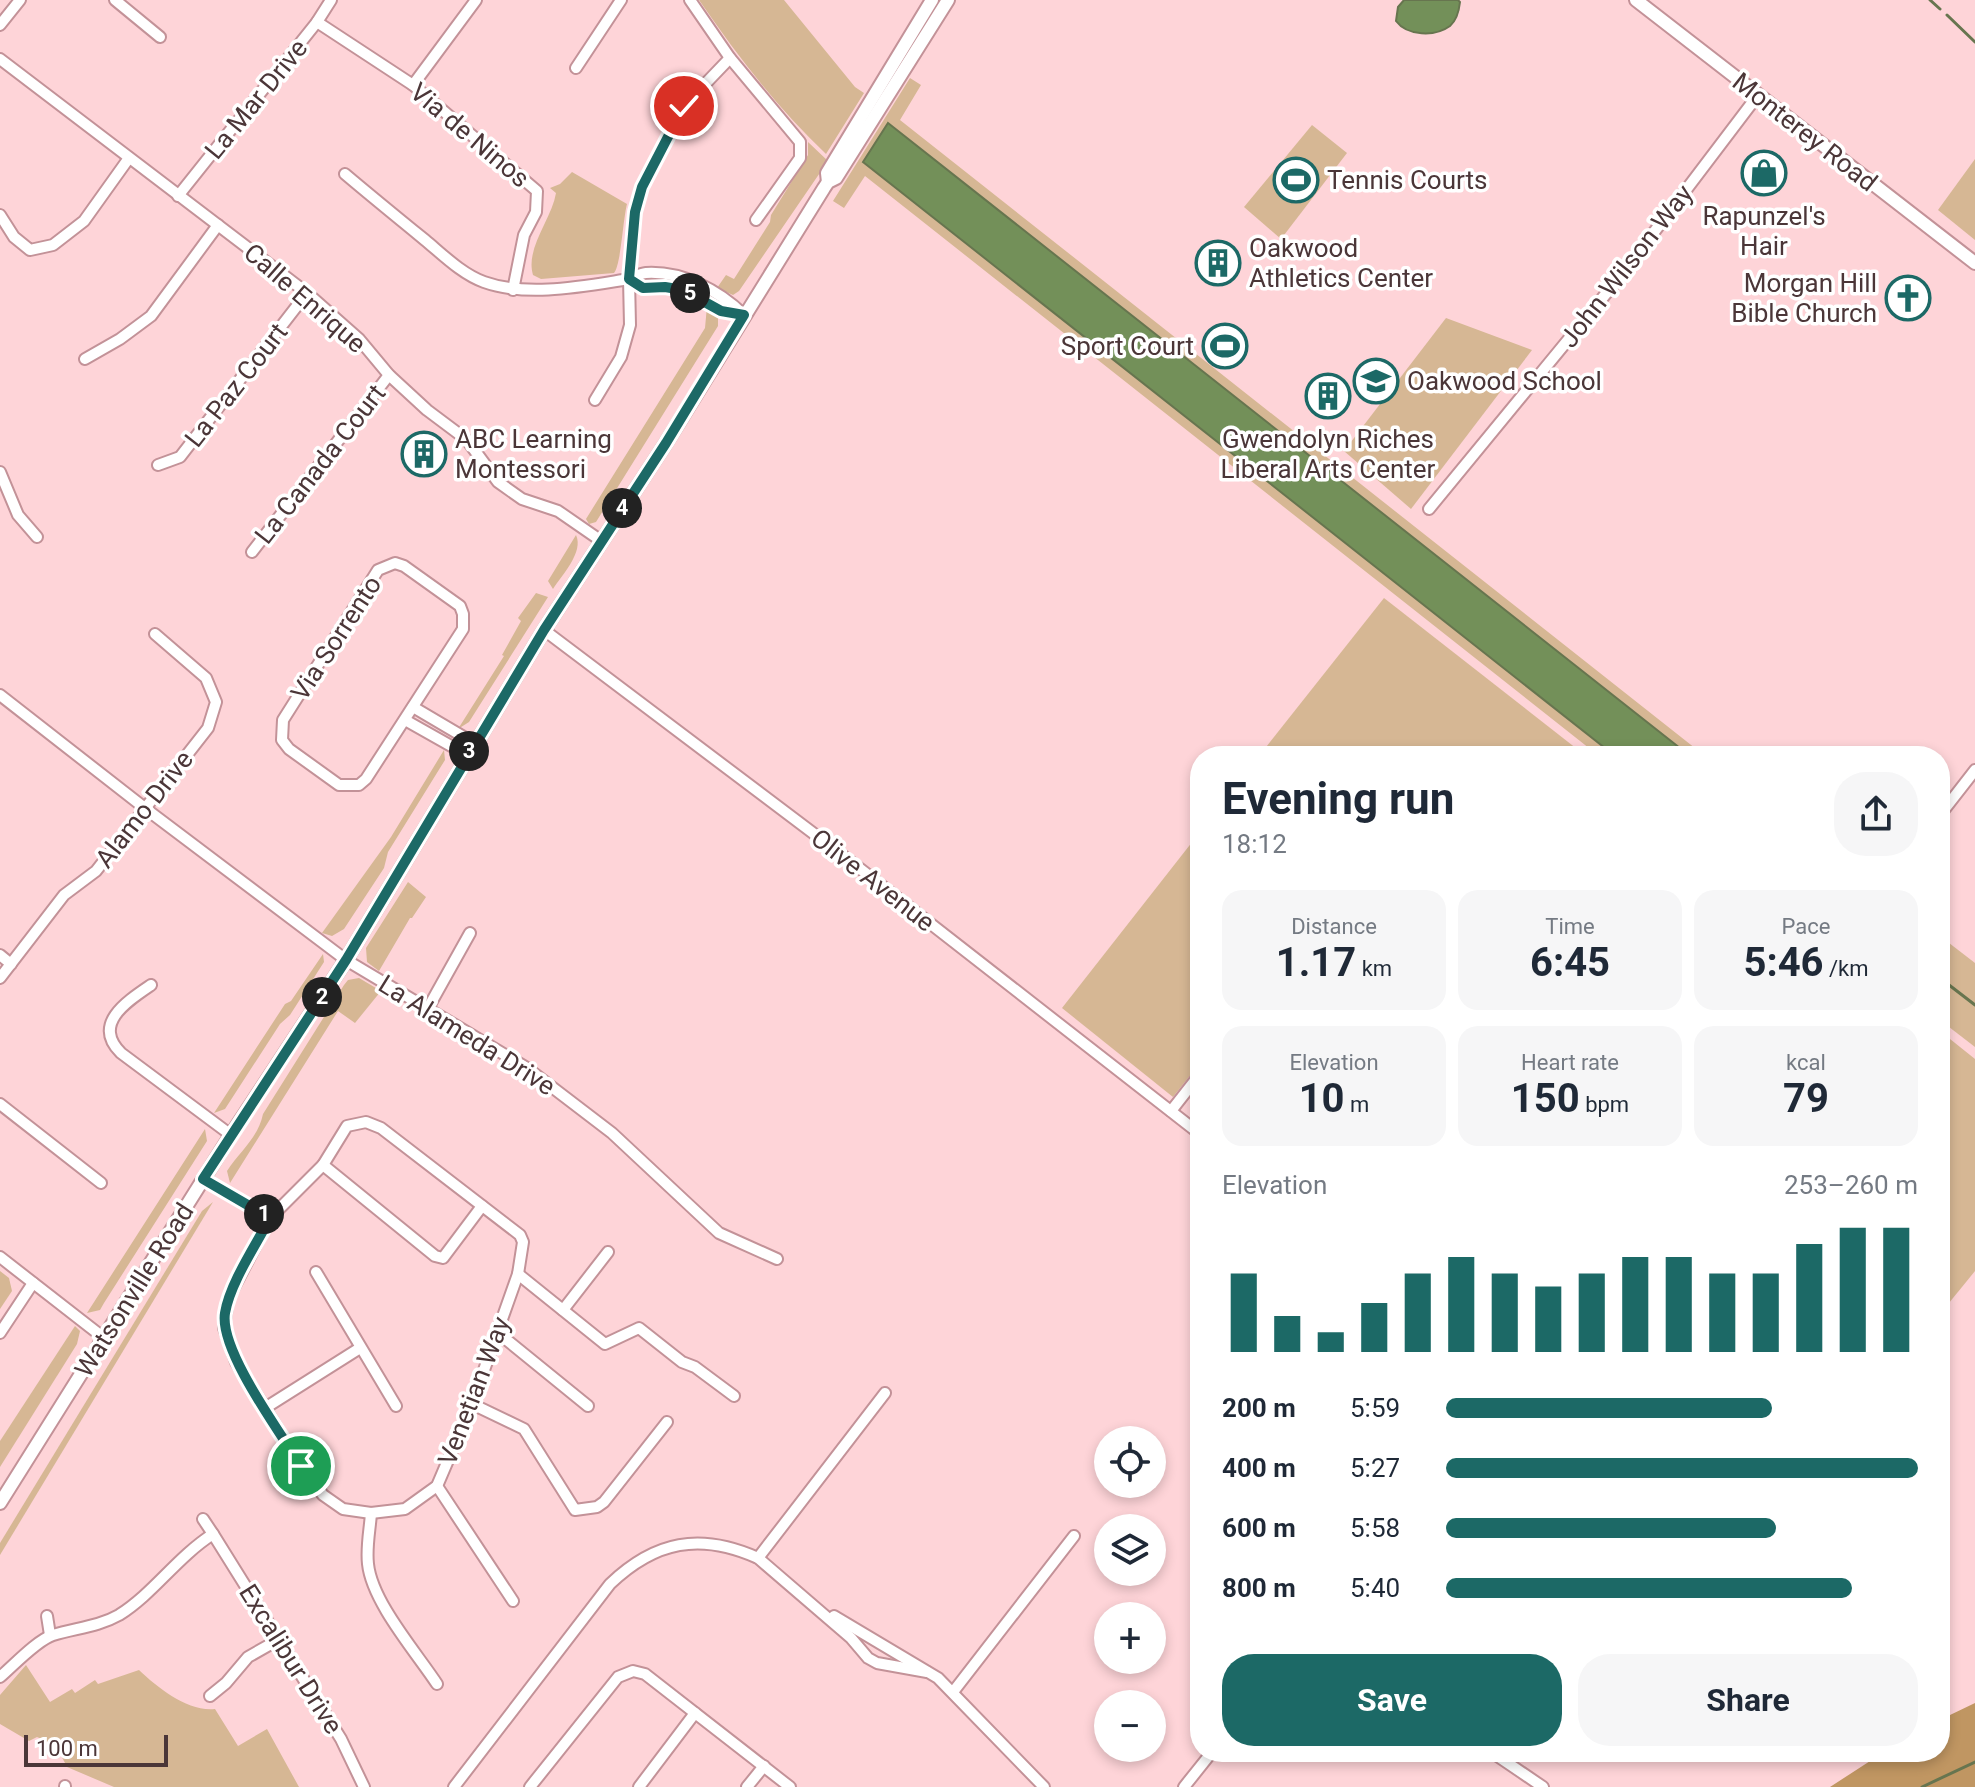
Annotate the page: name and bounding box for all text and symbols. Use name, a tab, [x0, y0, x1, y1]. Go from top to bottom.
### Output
street label: La Mar Drive	[199, 33, 313, 165]
street label: Monterey Road	[1727, 66, 1883, 198]
pin	[650, 72, 718, 140]
street label: Via de Ninos	[404, 77, 536, 193]
icon: check	[662, 84, 706, 128]
shop icon: Rapunzel's Hair	[1740, 149, 1788, 197]
sports icon: Tennis Courts	[1272, 156, 1320, 204]
place label: Tennis Courts	[1327, 165, 1487, 195]
street label: John Wilson Way	[1553, 179, 1699, 353]
place label: Rapunzel's Hair	[1702, 201, 1826, 261]
place label: Oakwood Athletics Center	[1249, 233, 1433, 293]
street label: Calle Enrique	[238, 237, 372, 359]
building icon: Oakwood Athletics Center	[1194, 239, 1242, 287]
place label: Morgan Hill Bible Church	[1731, 268, 1877, 328]
pin: 5	[670, 273, 710, 313]
church icon: Morgan Hill Bible Church	[1884, 274, 1932, 322]
text: 5	[684, 280, 696, 305]
street label: La Paz Court	[179, 317, 293, 453]
sports icon: Sport Court	[1201, 322, 1249, 370]
place label: Sport Court	[1061, 331, 1194, 361]
school or university icon: Oakwood School	[1352, 357, 1400, 405]
place label: Oakwood School	[1407, 366, 1602, 396]
building icon: Gwendolyn Riches Liberal Arts Center	[1304, 372, 1352, 420]
street label: La Canada Court	[249, 379, 391, 549]
place label: ABC Learning Montessori	[455, 424, 612, 484]
place label: Gwendolyn Riches Liberal Arts Center	[1221, 424, 1436, 484]
building icon: ABC Learning Montessori	[400, 430, 448, 478]
pin: 4	[602, 488, 642, 528]
text: 4	[616, 495, 628, 520]
street label: Via Sorrento	[285, 570, 387, 706]
pin: 3	[449, 731, 489, 771]
text: 3	[463, 738, 475, 763]
street label: Alamo Drive	[89, 745, 199, 873]
button: share	[1834, 772, 1918, 856]
text: Evening run	[1222, 773, 1454, 825]
street label: Olive Avenue	[805, 823, 941, 937]
text: 18:12	[1222, 829, 1287, 859]
text: Distance	[1291, 914, 1377, 939]
text: Time	[1545, 914, 1595, 939]
text: Pace	[1782, 914, 1830, 939]
text: 1.17	[1276, 939, 1356, 986]
text: 6:45	[1530, 939, 1610, 986]
text: 5:46	[1743, 939, 1824, 986]
text: km	[1356, 956, 1392, 981]
text: /km	[1824, 956, 1869, 981]
street label: La Alameda Drive	[373, 969, 561, 1101]
pin: 2	[302, 977, 342, 1017]
text: 2	[316, 984, 328, 1009]
text: Elevation	[1289, 1050, 1379, 1075]
text: Heart rate	[1521, 1050, 1619, 1075]
text: kcal	[1786, 1050, 1826, 1075]
text: 10	[1299, 1075, 1345, 1122]
text: 150	[1511, 1075, 1580, 1122]
text: 79	[1783, 1075, 1829, 1122]
text: m	[1345, 1092, 1369, 1117]
text: bpm	[1580, 1092, 1629, 1117]
text: Elevation	[1222, 1170, 1327, 1200]
text: 253–260 m	[1784, 1170, 1918, 1200]
pin: 1	[244, 1194, 284, 1234]
street label: Watsonville Road	[68, 1198, 200, 1382]
text: 1	[258, 1201, 270, 1226]
street label: Venetian Way	[432, 1313, 516, 1469]
text: 200 m	[1222, 1393, 1296, 1423]
text: 5:59	[1350, 1393, 1400, 1423]
map controls	[1094, 1426, 1166, 1762]
button: locate	[1094, 1426, 1166, 1498]
pin	[267, 1432, 335, 1500]
icon: arrive	[279, 1444, 323, 1488]
text: 400 m	[1222, 1453, 1296, 1483]
text: 5:27	[1350, 1453, 1400, 1483]
text: 600 m	[1222, 1513, 1296, 1543]
text: 5:58	[1350, 1513, 1400, 1543]
button: layers	[1094, 1514, 1166, 1586]
text: 800 m	[1222, 1573, 1296, 1603]
text: 5:40	[1350, 1573, 1400, 1603]
street label: Excalibur Drive	[233, 1579, 349, 1739]
button: +	[1094, 1602, 1166, 1674]
button: Save	[1222, 1654, 1562, 1746]
button: Share	[1578, 1654, 1918, 1746]
button: −	[1094, 1690, 1166, 1762]
scale bar	[24, 1731, 168, 1767]
text: 100 m	[36, 1736, 98, 1761]

